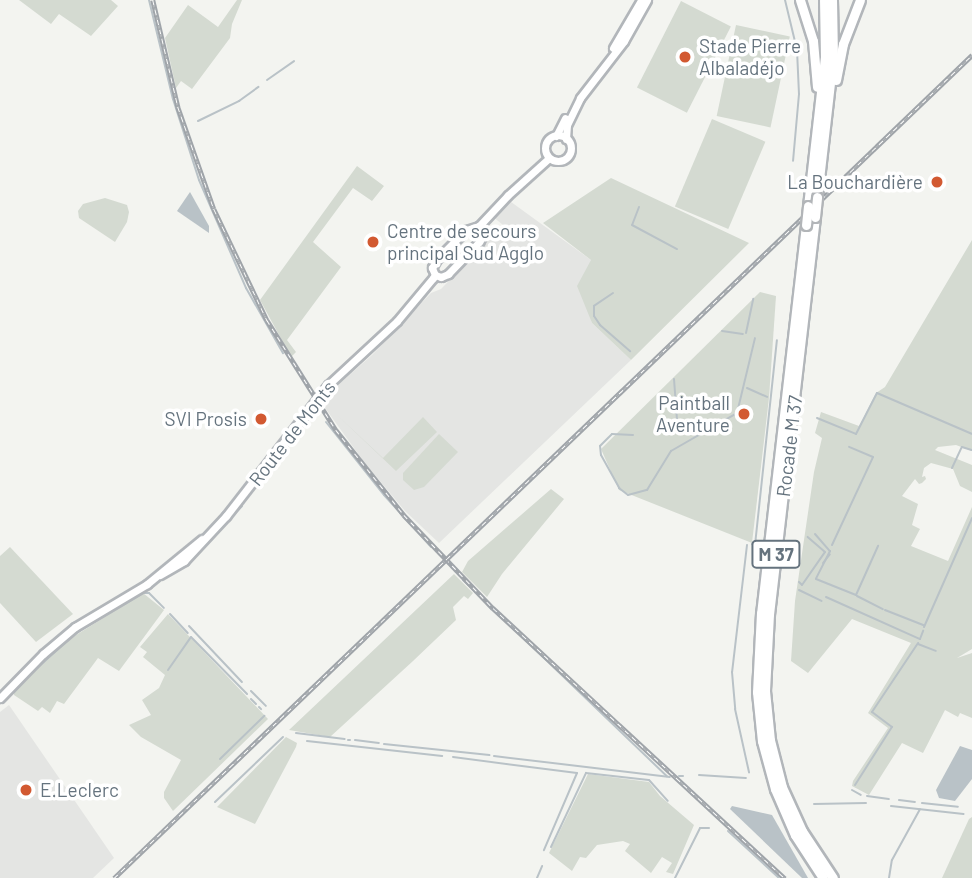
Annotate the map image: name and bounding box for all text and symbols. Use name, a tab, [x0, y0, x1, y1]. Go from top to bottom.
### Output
place label: Stade Pierre Albaladéjo	[699, 35, 801, 79]
marker: Stade Pierre Albaladéjo	[677, 49, 693, 65]
place label: La Bouchardière	[787, 171, 923, 193]
marker: La Bouchardière	[929, 174, 945, 190]
place label: Centre de secours principal Sud Agglo	[387, 220, 544, 264]
marker: Centre de secours principal Sud Agglo	[365, 234, 381, 250]
street label: Route de Monts	[244, 376, 340, 490]
place label: Paintball Aventure	[656, 392, 730, 436]
street label: Rocade M 37	[771, 394, 807, 498]
marker: Paintball Aventure	[736, 406, 752, 422]
place label: SVI Prosis	[165, 408, 247, 430]
marker: SVI Prosis	[253, 411, 269, 427]
road number: M 37	[750, 540, 802, 568]
place label: E.Leclerc	[40, 779, 119, 801]
marker: E.Leclerc	[18, 782, 34, 798]

